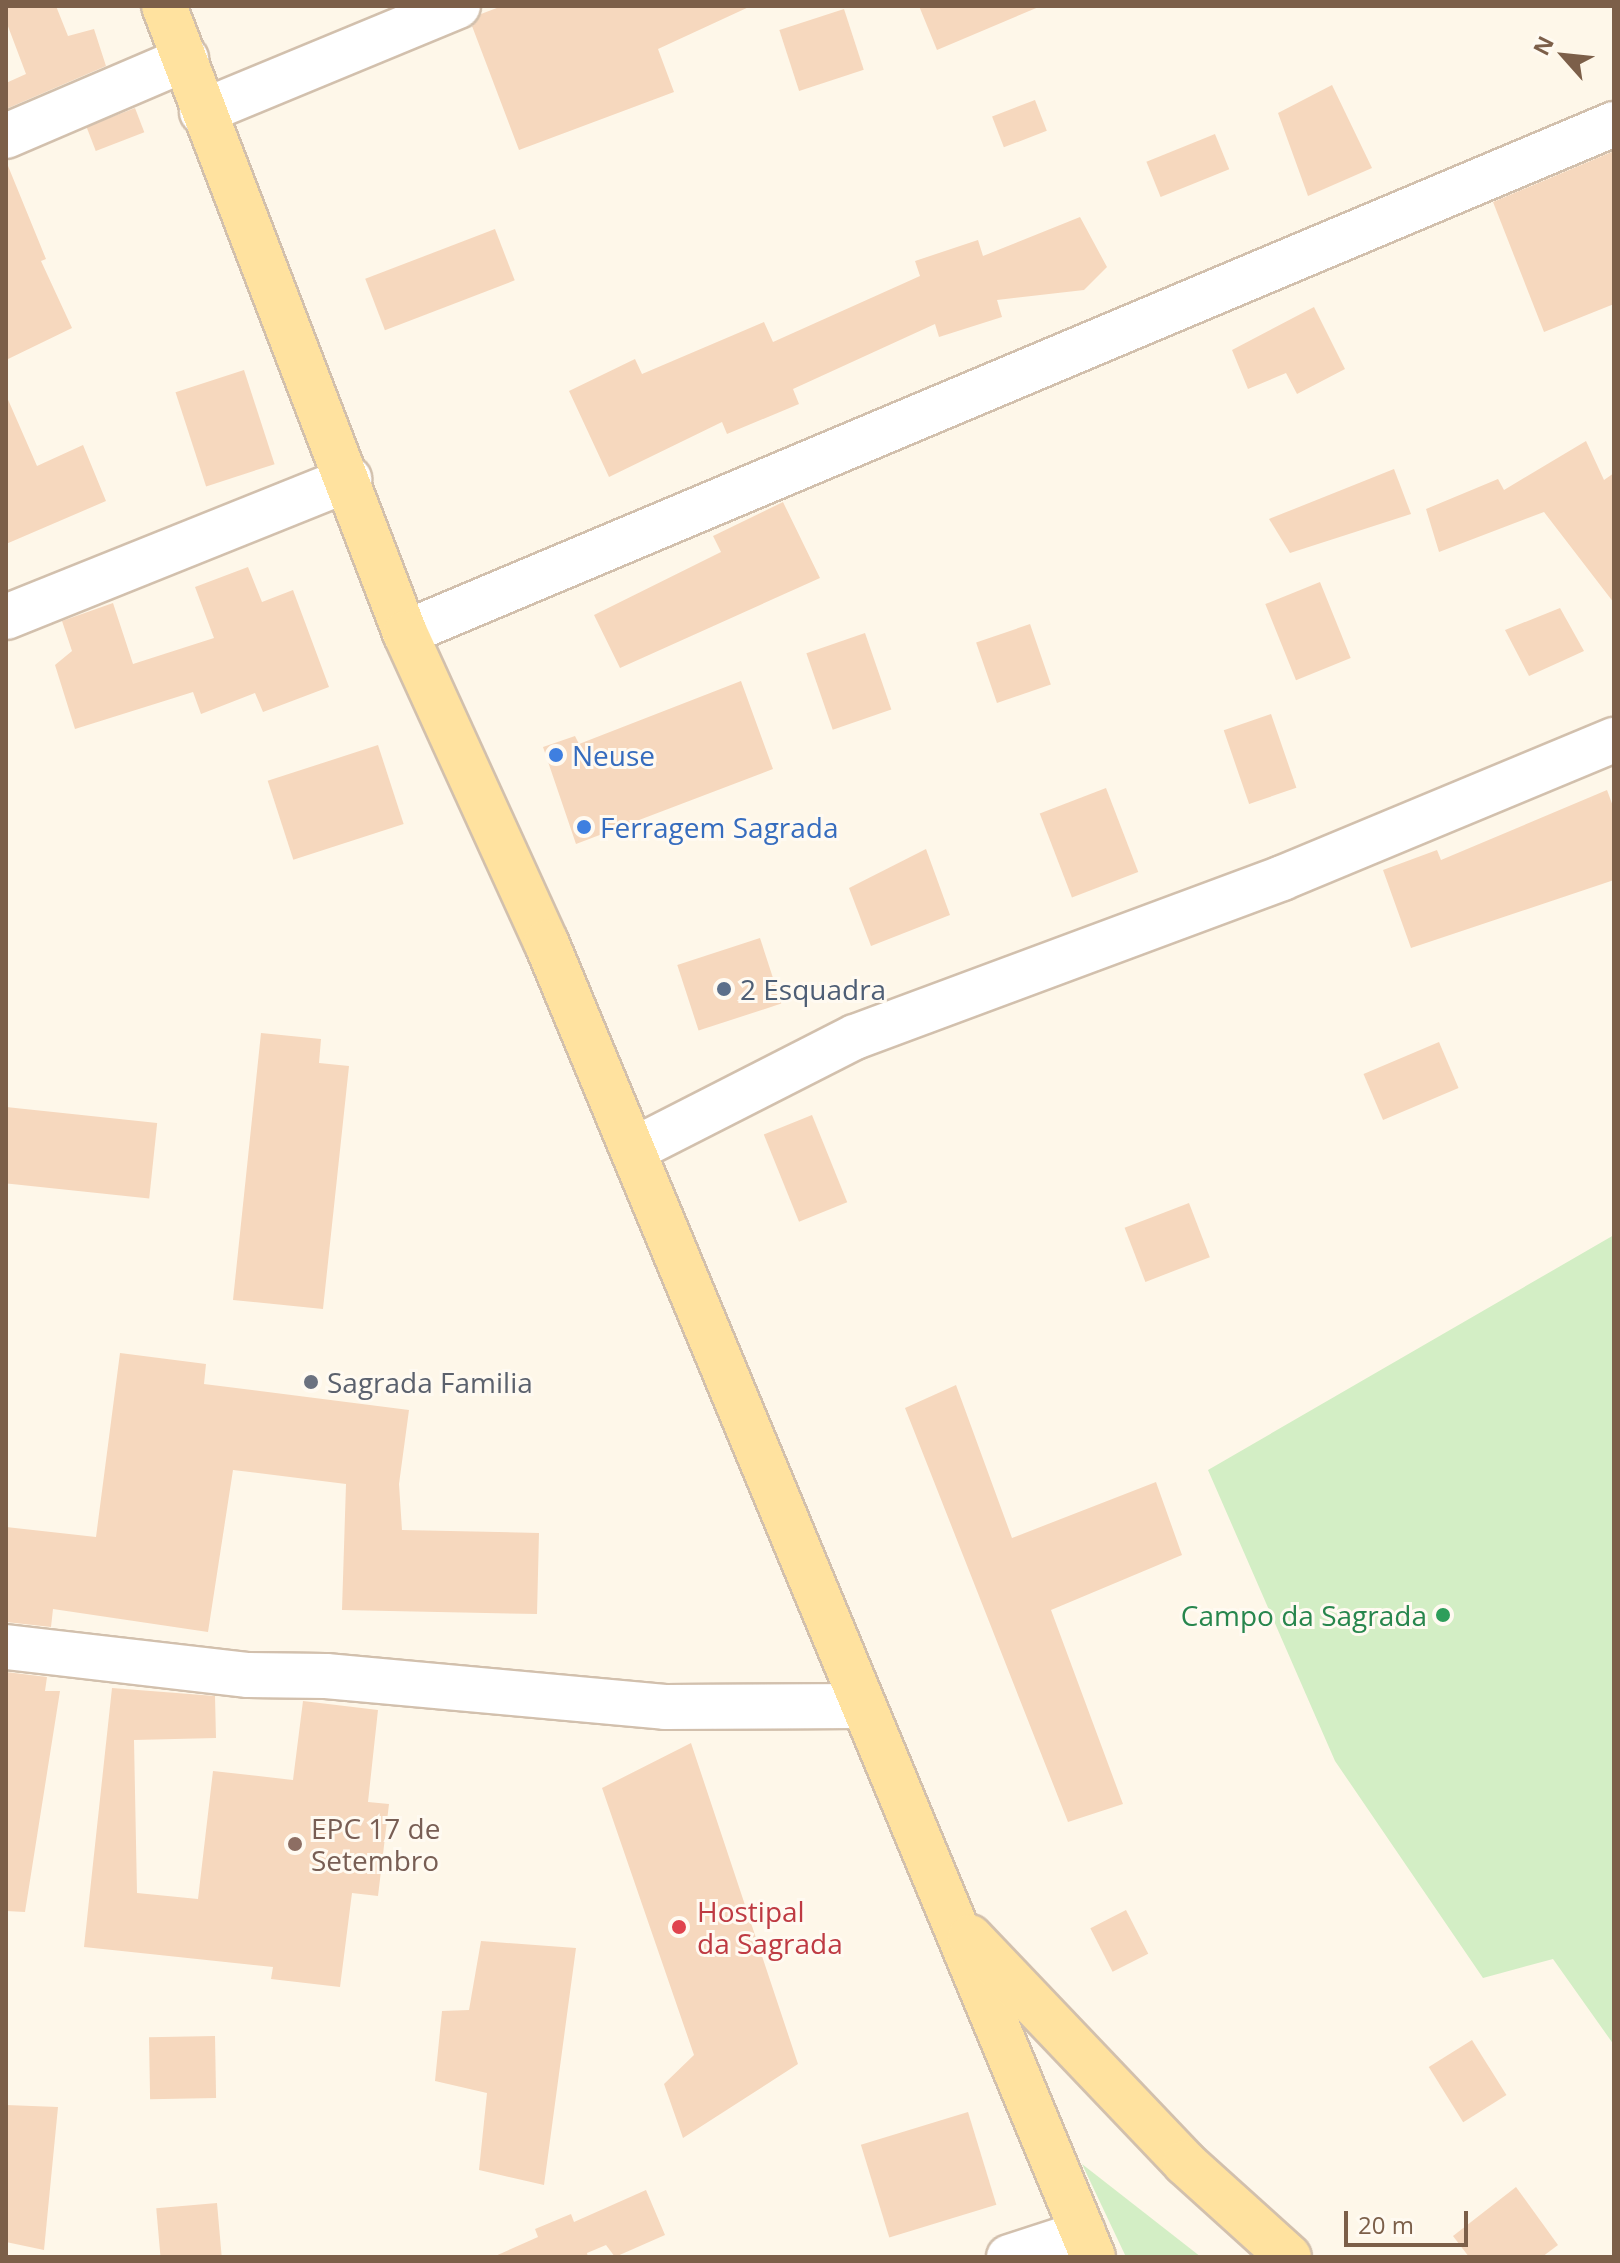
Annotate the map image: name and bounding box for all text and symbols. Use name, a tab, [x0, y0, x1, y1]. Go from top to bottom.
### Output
north arrow	[1524, 16, 1604, 96]
text: N	[1525, 30, 1560, 60]
place label: Neuse	[572, 738, 655, 772]
marker: Neuse	[547, 746, 565, 764]
place label: Ferragem Sagrada	[600, 810, 839, 844]
marker: Ferragem Sagrada	[575, 818, 593, 836]
place label: 2 Esquadra	[740, 972, 886, 1006]
marker: 2 Esquadra	[715, 980, 733, 998]
place label: Sagrada Familia	[327, 1365, 533, 1399]
marker: Sagrada Familia	[302, 1373, 320, 1391]
place label: Campo da Sagrada	[1181, 1598, 1427, 1632]
marker: Campo da Sagrada	[1434, 1606, 1452, 1624]
place label: EPC 17 de Setembro	[311, 1811, 440, 1877]
marker: EPC 17 de Setembro	[286, 1835, 304, 1853]
place label: Hostipal da Sagrada	[697, 1894, 843, 1960]
marker: Hostipal da Sagrada	[668, 1916, 690, 1938]
scale bar	[1348, 2195, 1472, 2245]
text: 20 m	[1358, 2208, 1414, 2241]

